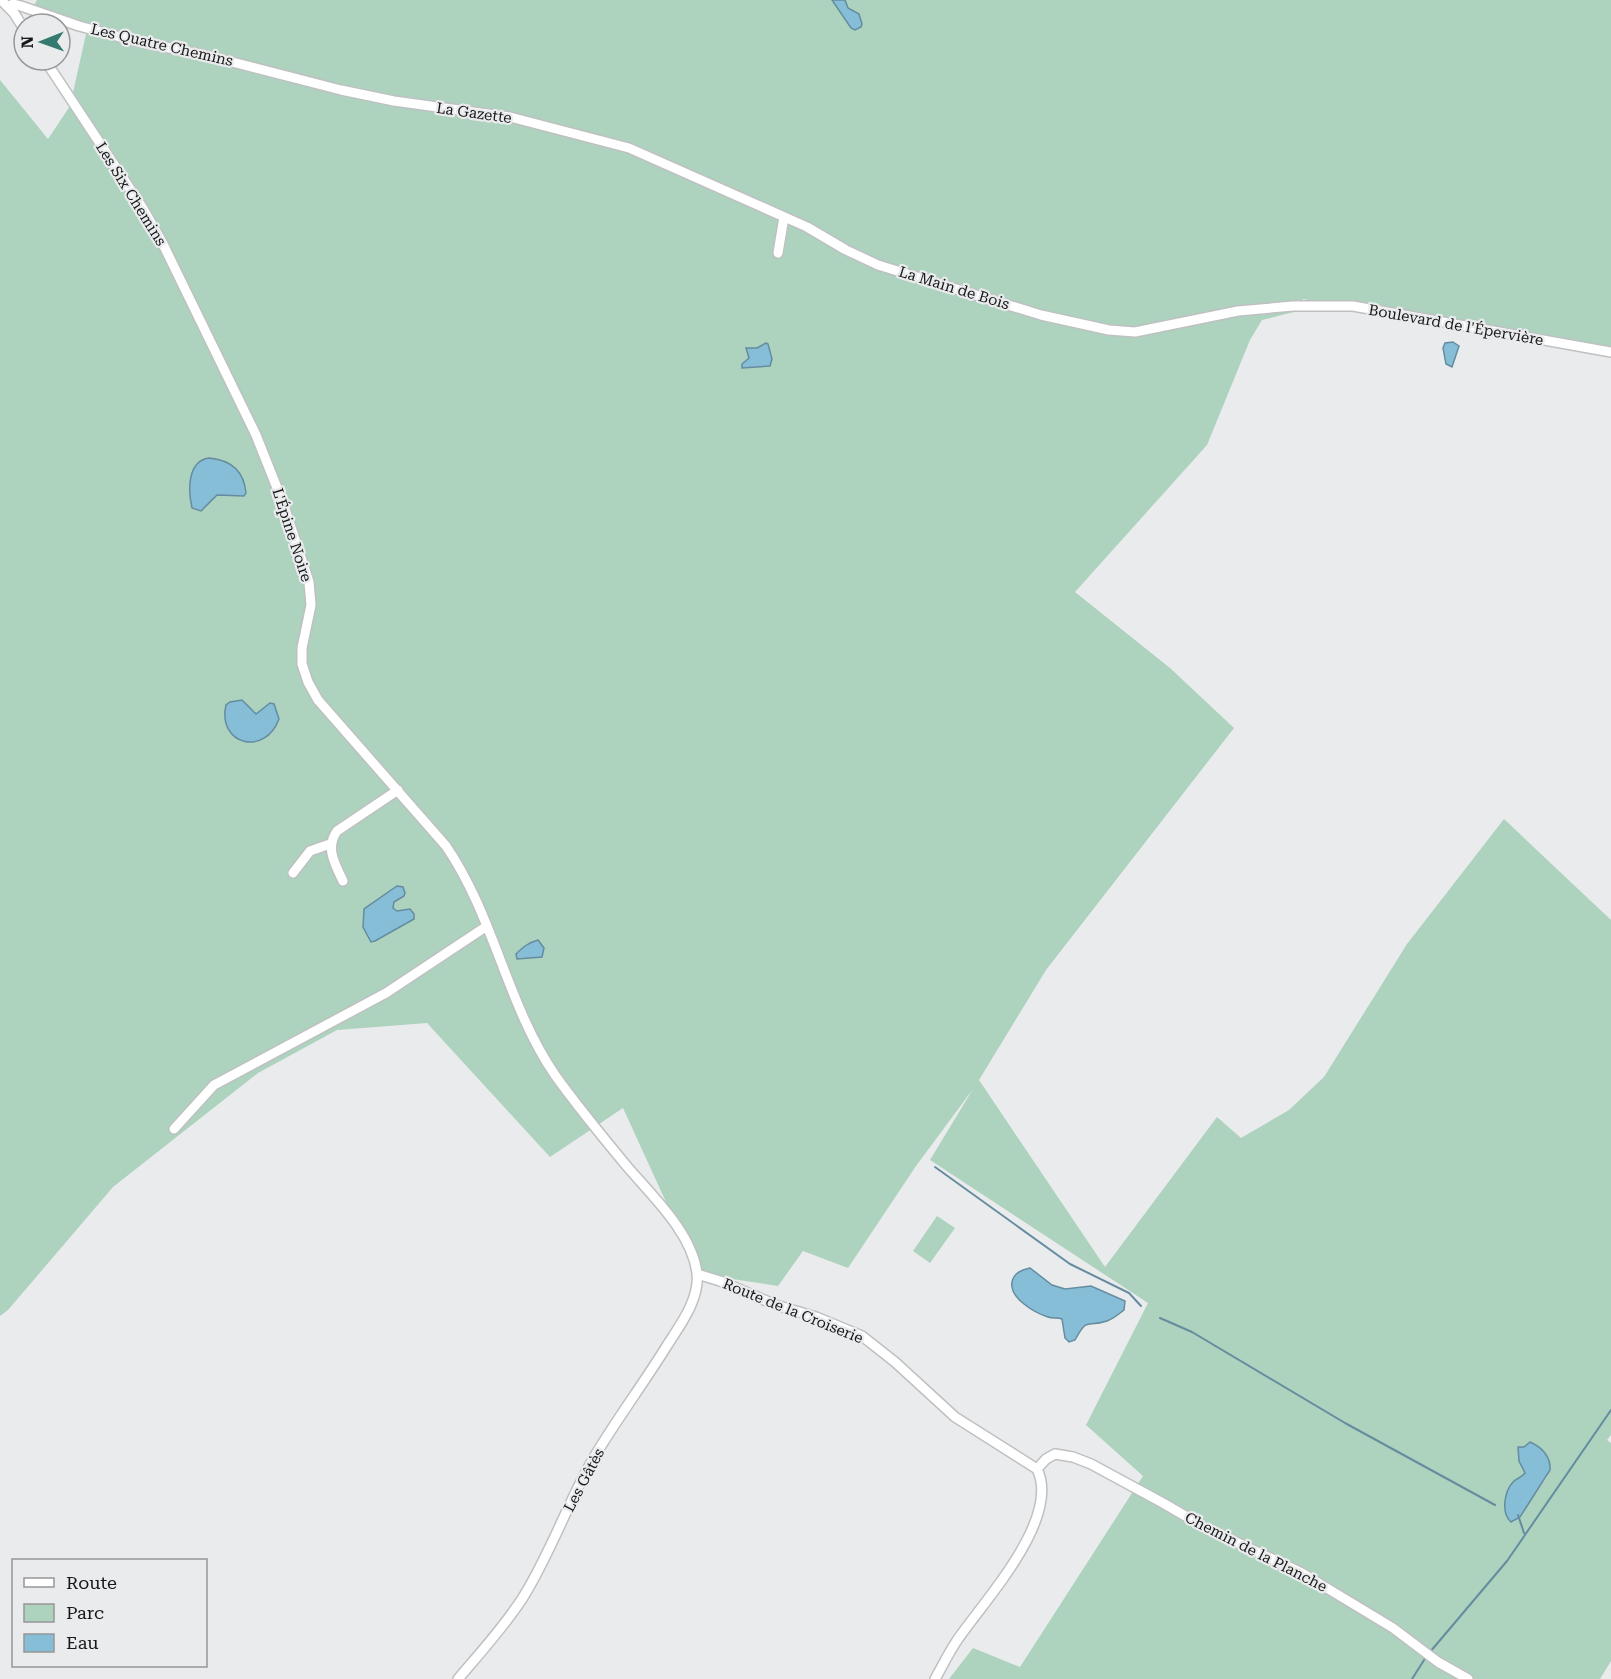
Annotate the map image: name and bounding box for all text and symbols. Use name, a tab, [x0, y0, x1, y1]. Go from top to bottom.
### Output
north arrow	[12, 12, 72, 72]
street label: Les Quatre Chemins	[89, 20, 235, 70]
text: N	[18, 36, 37, 49]
street label: La Gazette	[435, 99, 513, 127]
street label: Les Six Chemins	[92, 139, 170, 249]
street label: La Main de Bois	[896, 263, 1012, 313]
street label: Boulevard de l'Épervière	[1367, 301, 1545, 349]
street label: L'Épine Noire	[268, 486, 316, 584]
street label: Route de la Croiserie	[720, 1275, 866, 1347]
street label: Les Gâtès	[560, 1445, 608, 1515]
street label: Chemin de la Planche	[1182, 1508, 1330, 1596]
legend	[12, 1559, 207, 1667]
text: Route	[66, 1572, 117, 1593]
text: Parc	[66, 1602, 104, 1623]
text: Eau	[66, 1632, 99, 1653]

